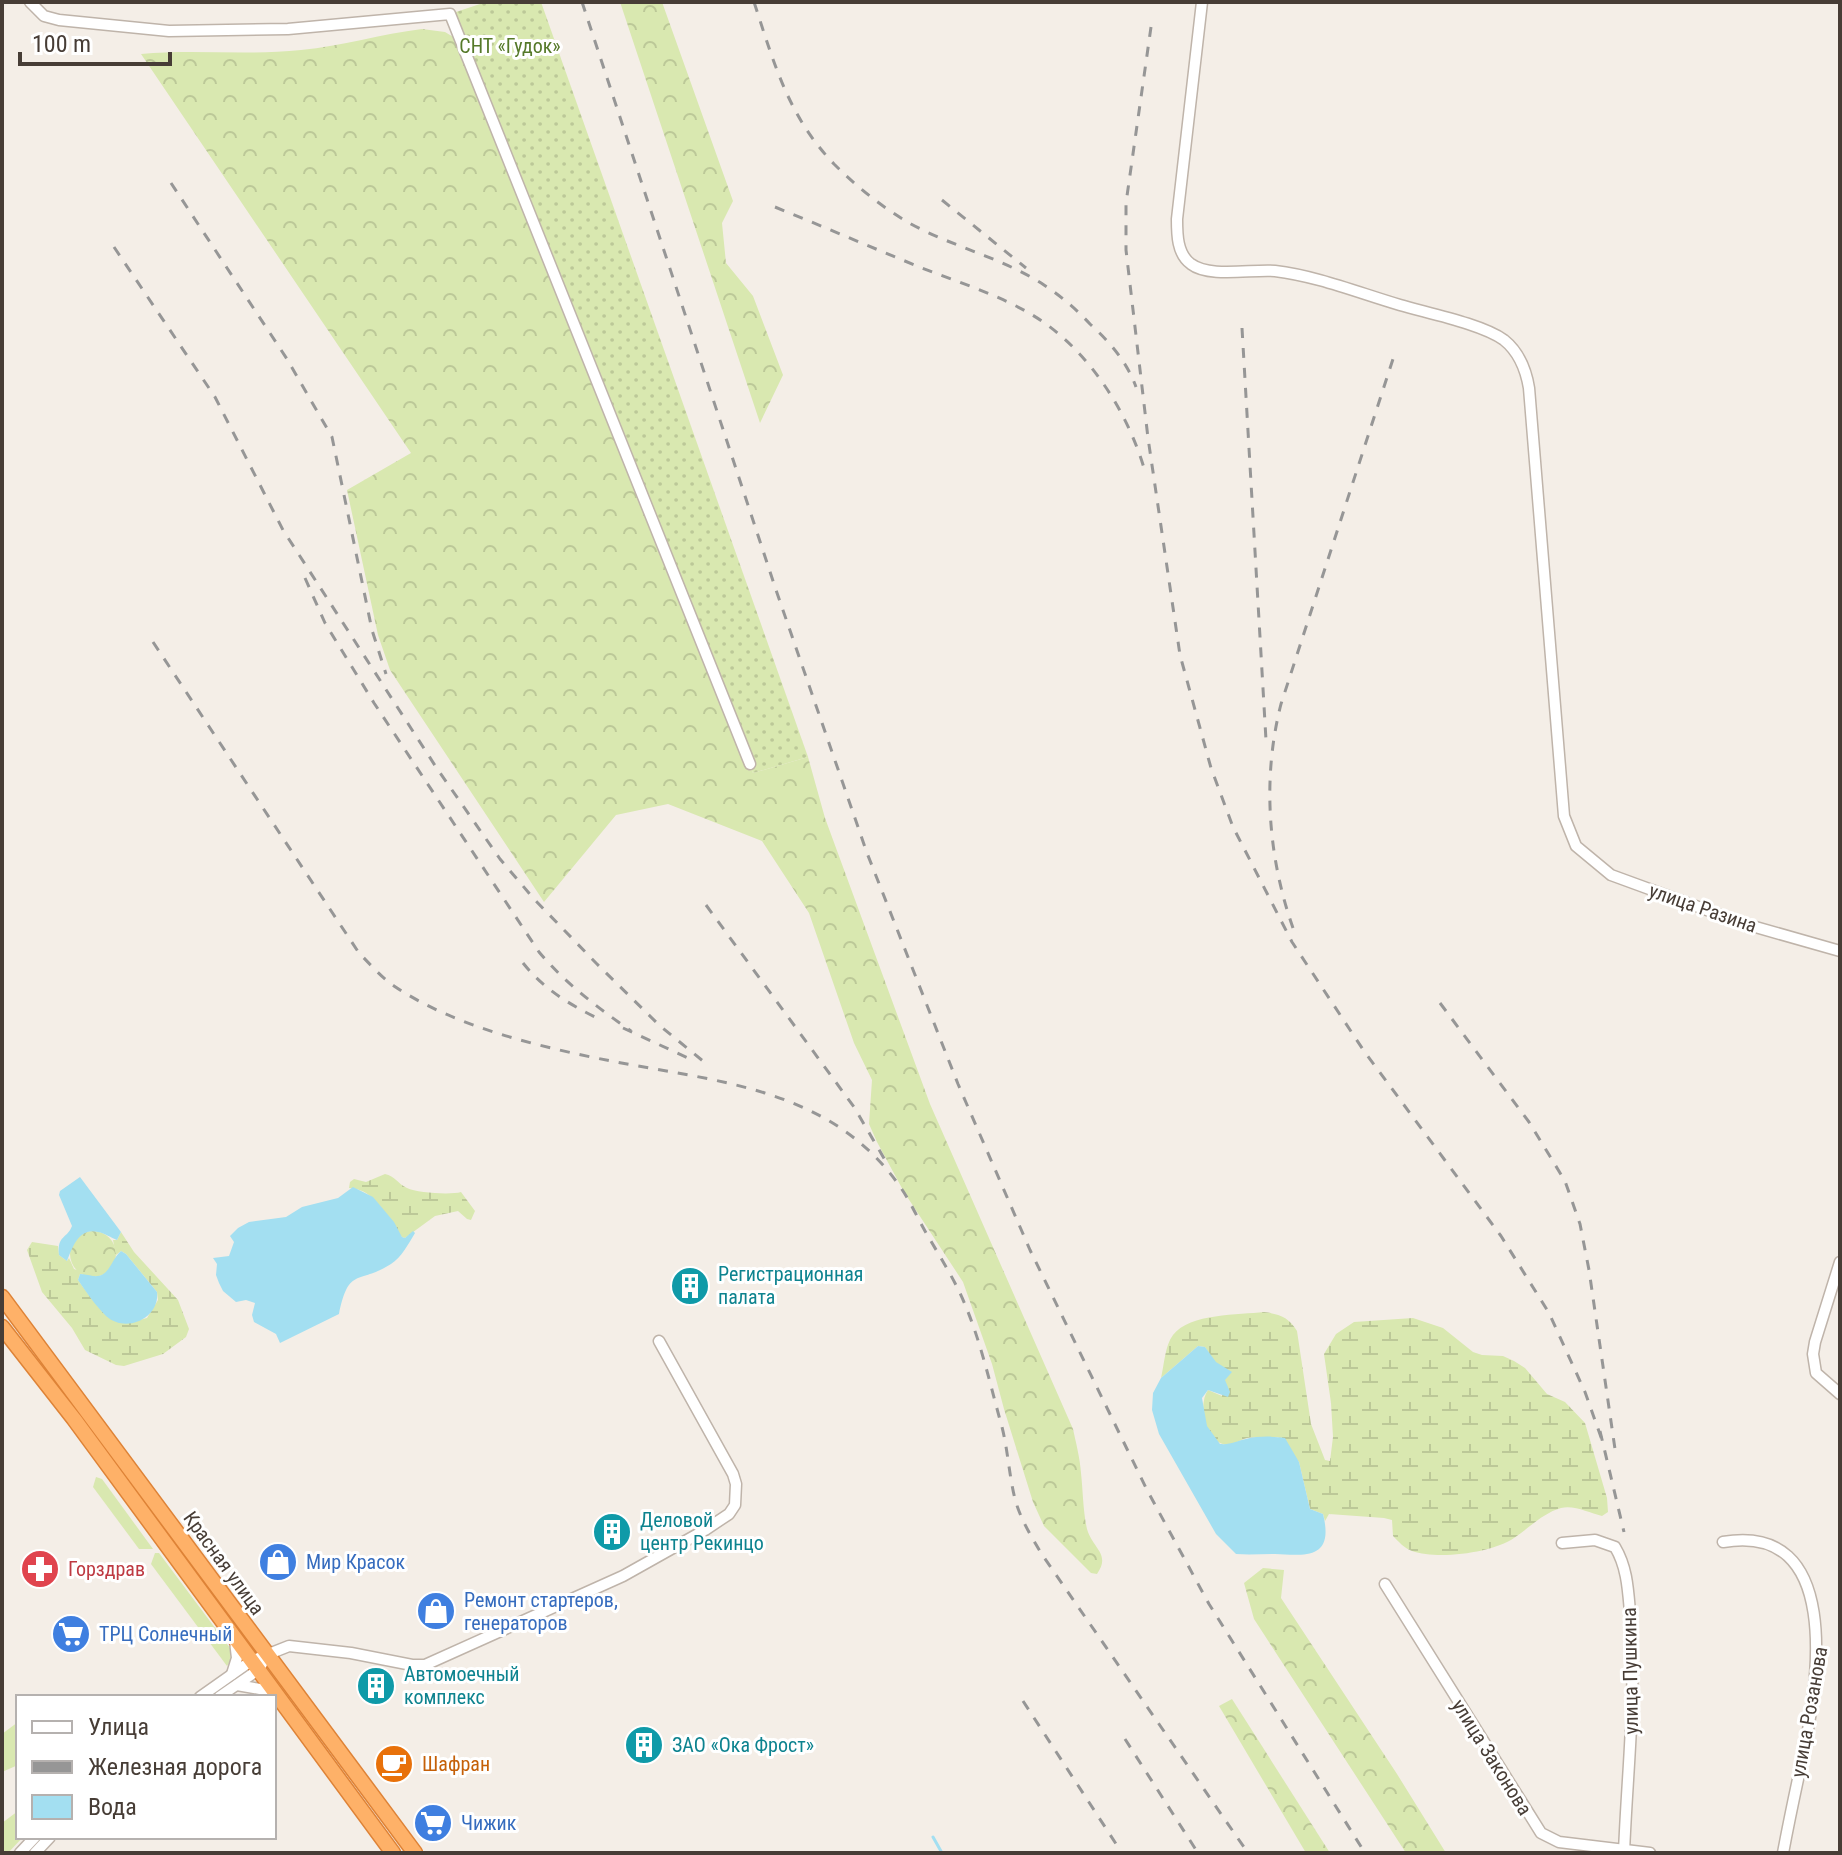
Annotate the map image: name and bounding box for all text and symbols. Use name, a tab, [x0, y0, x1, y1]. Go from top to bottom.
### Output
scale bar	[20, 16, 170, 66]
text: 100 m	[32, 30, 91, 58]
park label: СНТ «Гудок»	[459, 34, 561, 58]
street label: улица Разина	[1646, 878, 1760, 938]
place label: Регистрационная палата	[718, 1262, 863, 1309]
building icon: Регистрационная палата	[669, 1265, 711, 1307]
street label: Красная улица	[178, 1507, 270, 1619]
place label: Деловой центр Рекинцо	[640, 1508, 764, 1555]
building icon: Деловой центр Рекинцо	[591, 1511, 633, 1553]
shop icon: Мир Красок	[257, 1541, 299, 1583]
pharmacy icon: Горздрав	[19, 1548, 61, 1590]
place label: Мир Красок	[306, 1550, 405, 1574]
place label: Горздрав	[68, 1557, 145, 1581]
place label: Ремонт стартеров, генераторов	[464, 1588, 618, 1635]
shop icon: Ремонт стартеров, генераторов	[415, 1590, 457, 1632]
street label: улица Пушкина	[1617, 1607, 1643, 1735]
supermarket icon: ТРЦ Солнечный	[50, 1613, 92, 1655]
place label: ТРЦ Солнечный	[99, 1622, 232, 1646]
street label: улица Розанова	[1786, 1645, 1832, 1779]
place label: Автомоечный комплекс	[404, 1662, 520, 1709]
building icon: Автомоечный комплекс	[355, 1665, 397, 1707]
legend	[16, 1695, 276, 1839]
street label: улица Законова	[1447, 1695, 1537, 1819]
text: Улица	[88, 1713, 149, 1741]
building icon: ЗАО «Ока Фрост»	[623, 1724, 665, 1766]
place label: ЗАО «Ока Фрост»	[672, 1733, 814, 1757]
cafe icon: Шафран	[373, 1743, 415, 1785]
place label: Шафран	[422, 1752, 490, 1776]
text: Железная дорога	[88, 1753, 262, 1781]
text: Вода	[88, 1793, 137, 1821]
supermarket icon: Чижик	[412, 1802, 454, 1844]
place label: Чижик	[461, 1811, 517, 1835]

